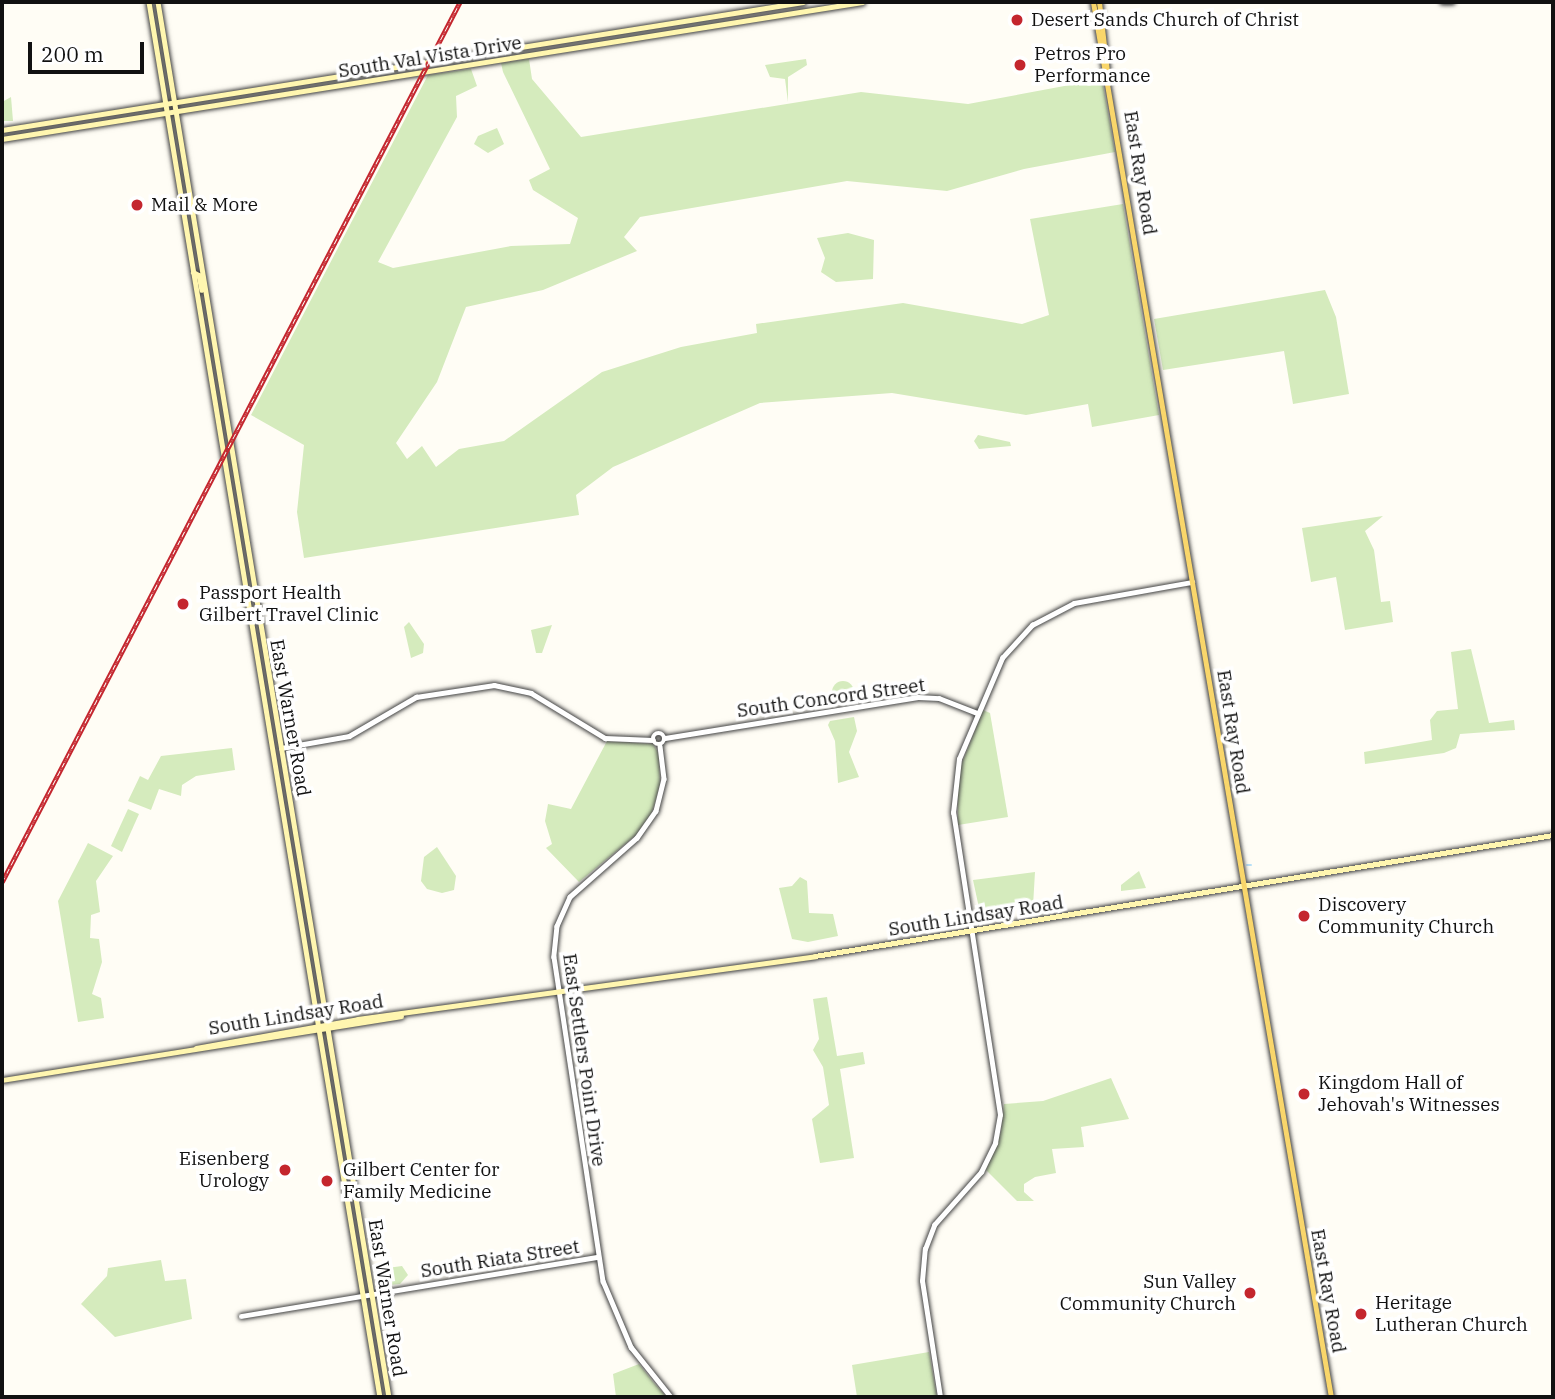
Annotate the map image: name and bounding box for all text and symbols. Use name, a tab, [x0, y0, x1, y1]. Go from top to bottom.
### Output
place label: Desert Sands Church of Christ	[1031, 9, 1299, 31]
marker: Desert Sands Church of Christ	[1009, 12, 1025, 28]
scale bar	[32, 28, 147, 72]
street label: South Val Vista Drive	[337, 31, 523, 83]
text: 200 m	[41, 40, 104, 68]
place label: Petros Pro Performance	[1034, 43, 1150, 87]
marker: Petros Pro Performance	[1012, 57, 1028, 73]
street label: East Ray Road	[1119, 109, 1161, 237]
place label: Mail & More	[151, 194, 258, 216]
marker: Mail & More	[129, 197, 145, 213]
place label: Passport Health Gilbert Travel Clinic	[199, 582, 379, 626]
marker: Passport Health Gilbert Travel Clinic	[173, 594, 193, 614]
street label: East Warner Road	[265, 638, 315, 798]
street label: East Ray Road	[1212, 668, 1254, 796]
street label: South Concord Street	[735, 674, 927, 722]
street label: South Lindsay Road	[887, 891, 1065, 941]
place label: Discovery Community Church	[1318, 894, 1494, 938]
marker: Discovery Community Church	[1296, 908, 1312, 924]
street label: East Settlers Point Drive	[558, 952, 610, 1168]
street label: South Lindsay Road	[207, 990, 385, 1040]
place label: Kingdom Hall of Jehovah's Witnesses	[1318, 1072, 1500, 1116]
marker: Kingdom Hall of Jehovah's Witnesses	[1296, 1086, 1312, 1102]
place label: Eisenberg Urology	[179, 1148, 269, 1192]
place label: Gilbert Center for Family Medicine	[343, 1159, 500, 1203]
marker: Eisenberg Urology	[275, 1160, 295, 1180]
marker: Gilbert Center for Family Medicine	[317, 1171, 337, 1191]
street label: East Warner Road	[363, 1218, 411, 1378]
street label: East Ray Road	[1306, 1227, 1350, 1355]
street label: South Riata Street	[419, 1235, 581, 1283]
place label: Sun Valley Community Church	[1060, 1271, 1236, 1315]
marker: Sun Valley Community Church	[1242, 1285, 1258, 1301]
place label: Heritage Lutheran Church	[1375, 1292, 1528, 1336]
marker: Heritage Lutheran Church	[1353, 1306, 1369, 1322]

